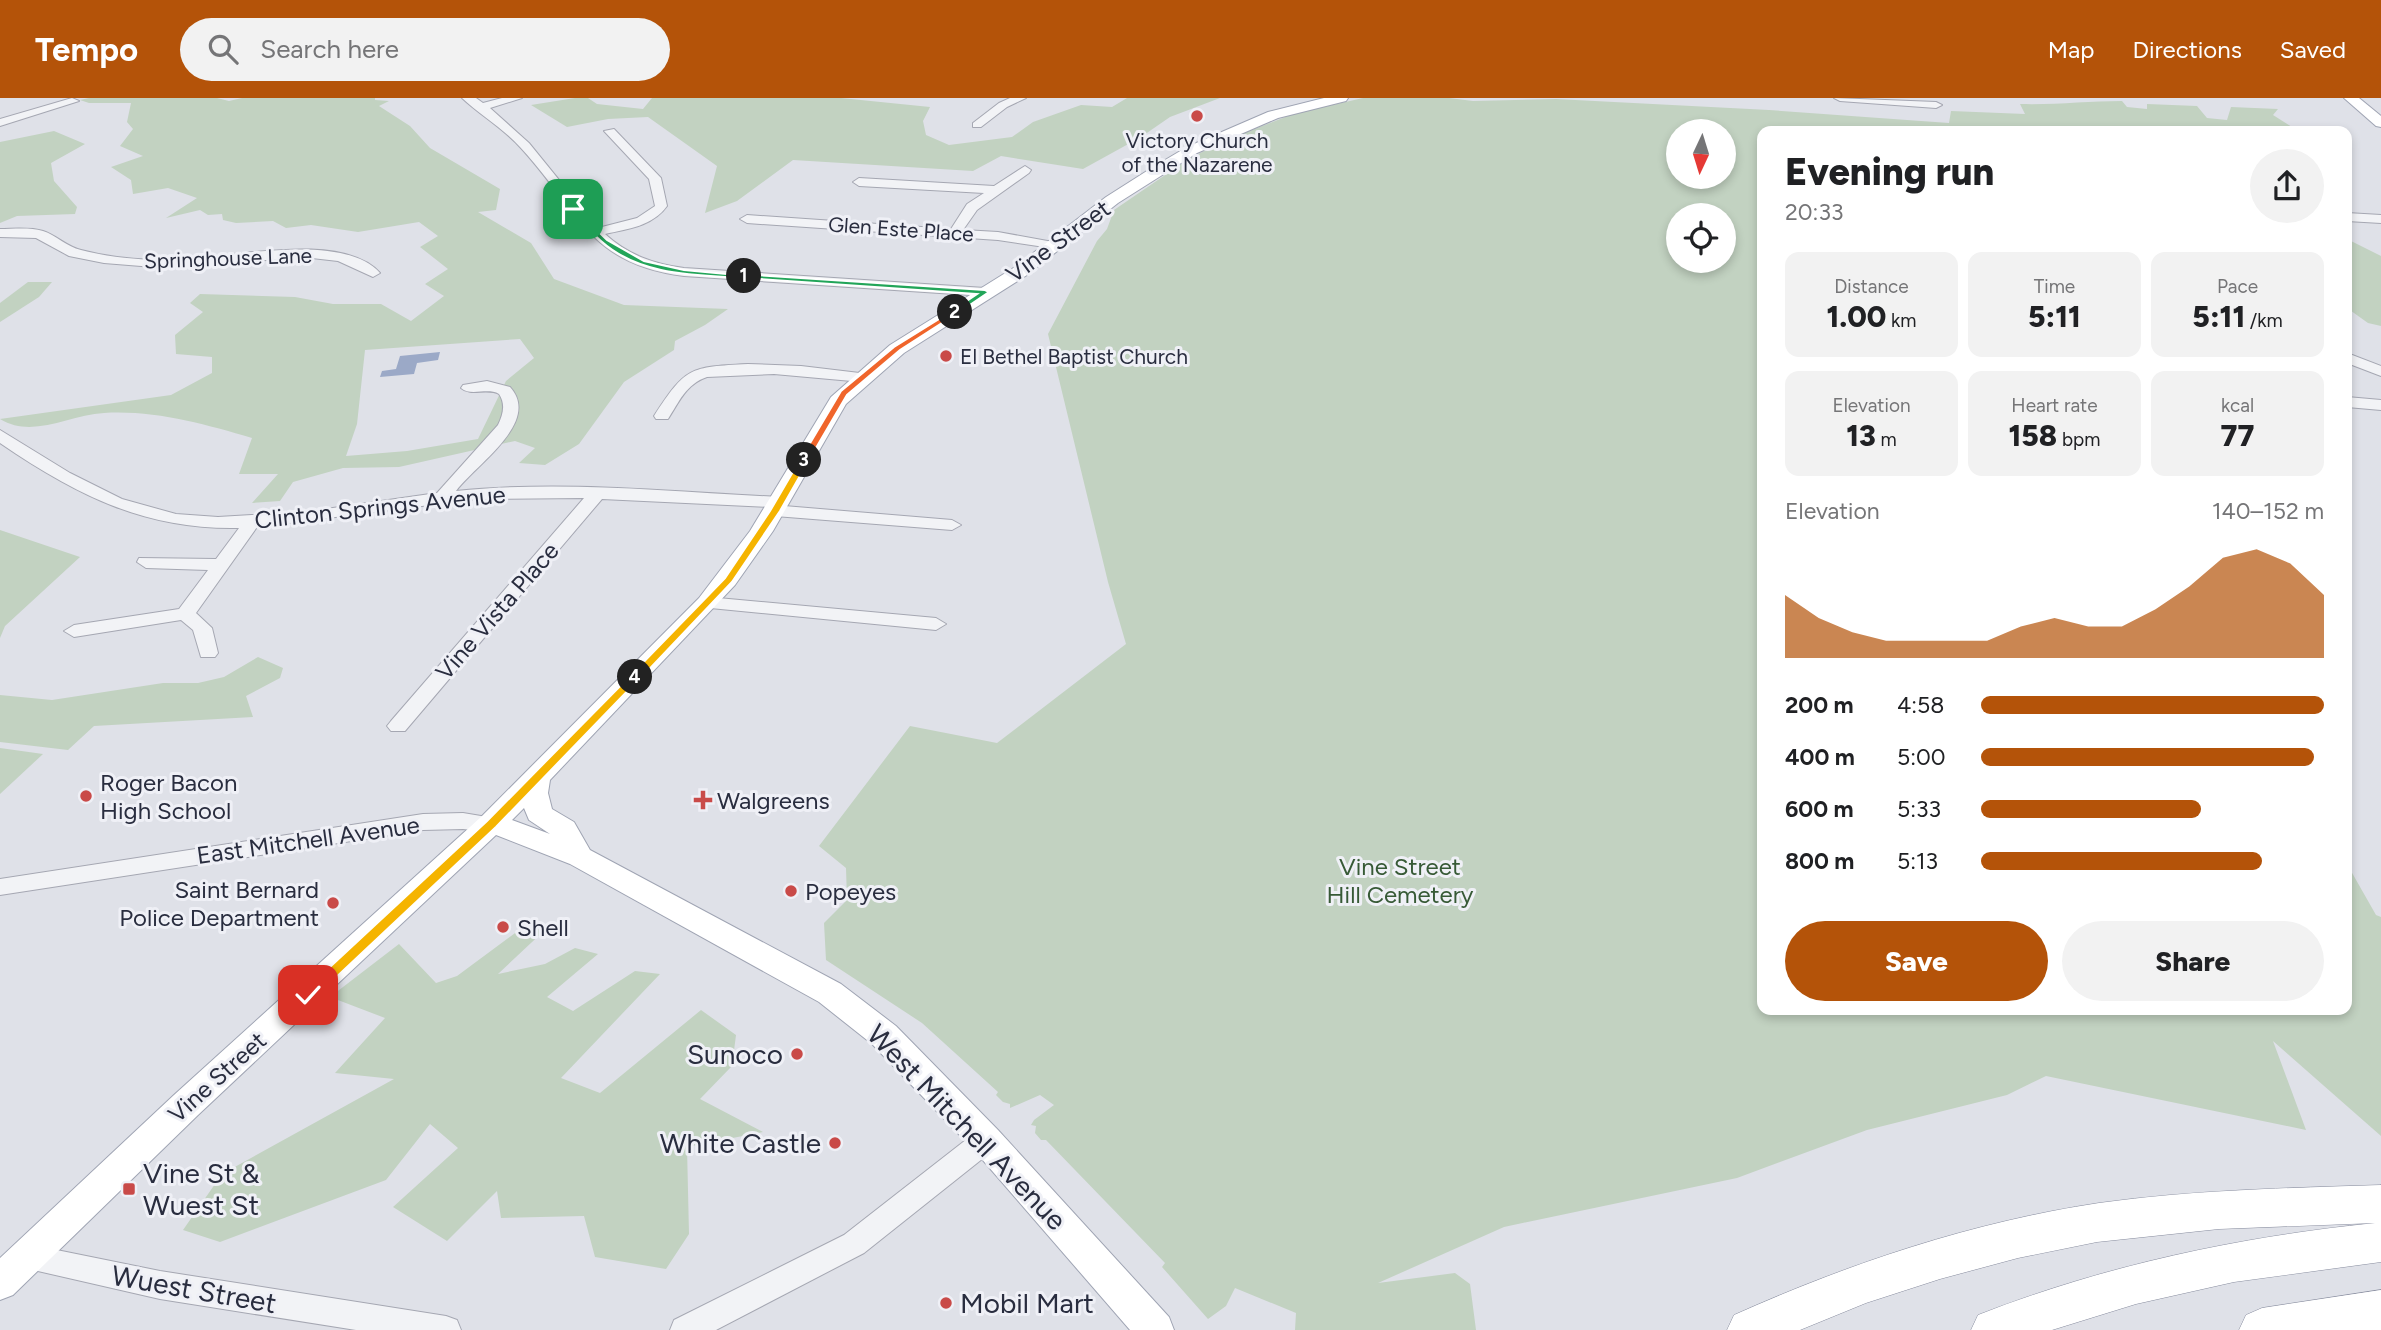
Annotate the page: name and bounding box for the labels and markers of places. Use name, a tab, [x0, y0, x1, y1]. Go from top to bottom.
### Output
marker: Victory Church of the Nazarene	[1189, 108, 1205, 124]
place label: Victory Church of the Nazarene	[1121, 128, 1273, 177]
pin	[543, 179, 603, 239]
pin: 1	[726, 258, 762, 294]
pin: 2	[937, 294, 972, 330]
place label: El Bethel Baptist Church	[960, 344, 1188, 369]
marker: El Bethel Baptist Church	[938, 348, 954, 364]
pin: 3	[786, 442, 822, 478]
pin: 4	[618, 660, 652, 694]
place label: Roger Bacon High School	[100, 768, 237, 825]
place label: Walgreens	[717, 786, 830, 815]
marker: Roger Bacon High School	[78, 788, 94, 804]
marker: Walgreens	[695, 792, 711, 808]
place label: Saint Bernard Police Department	[119, 875, 319, 932]
place label: Popeyes	[805, 877, 896, 906]
marker: Popeyes	[783, 883, 799, 899]
marker: Saint Bernard Police Department	[325, 895, 341, 911]
place label: Shell	[517, 913, 569, 942]
marker: Shell	[495, 919, 511, 935]
pin	[278, 965, 338, 1025]
place label: Sunoco	[687, 1037, 783, 1071]
marker: Sunoco	[789, 1046, 805, 1062]
place label: White Castle	[660, 1126, 821, 1160]
marker: White Castle	[827, 1135, 843, 1151]
place label: Vine St & Wuest St	[143, 1156, 259, 1222]
marker: Vine St & Wuest St	[121, 1181, 137, 1197]
place label: Mobil Mart	[960, 1286, 1094, 1320]
marker: Mobil Mart	[938, 1295, 954, 1311]

